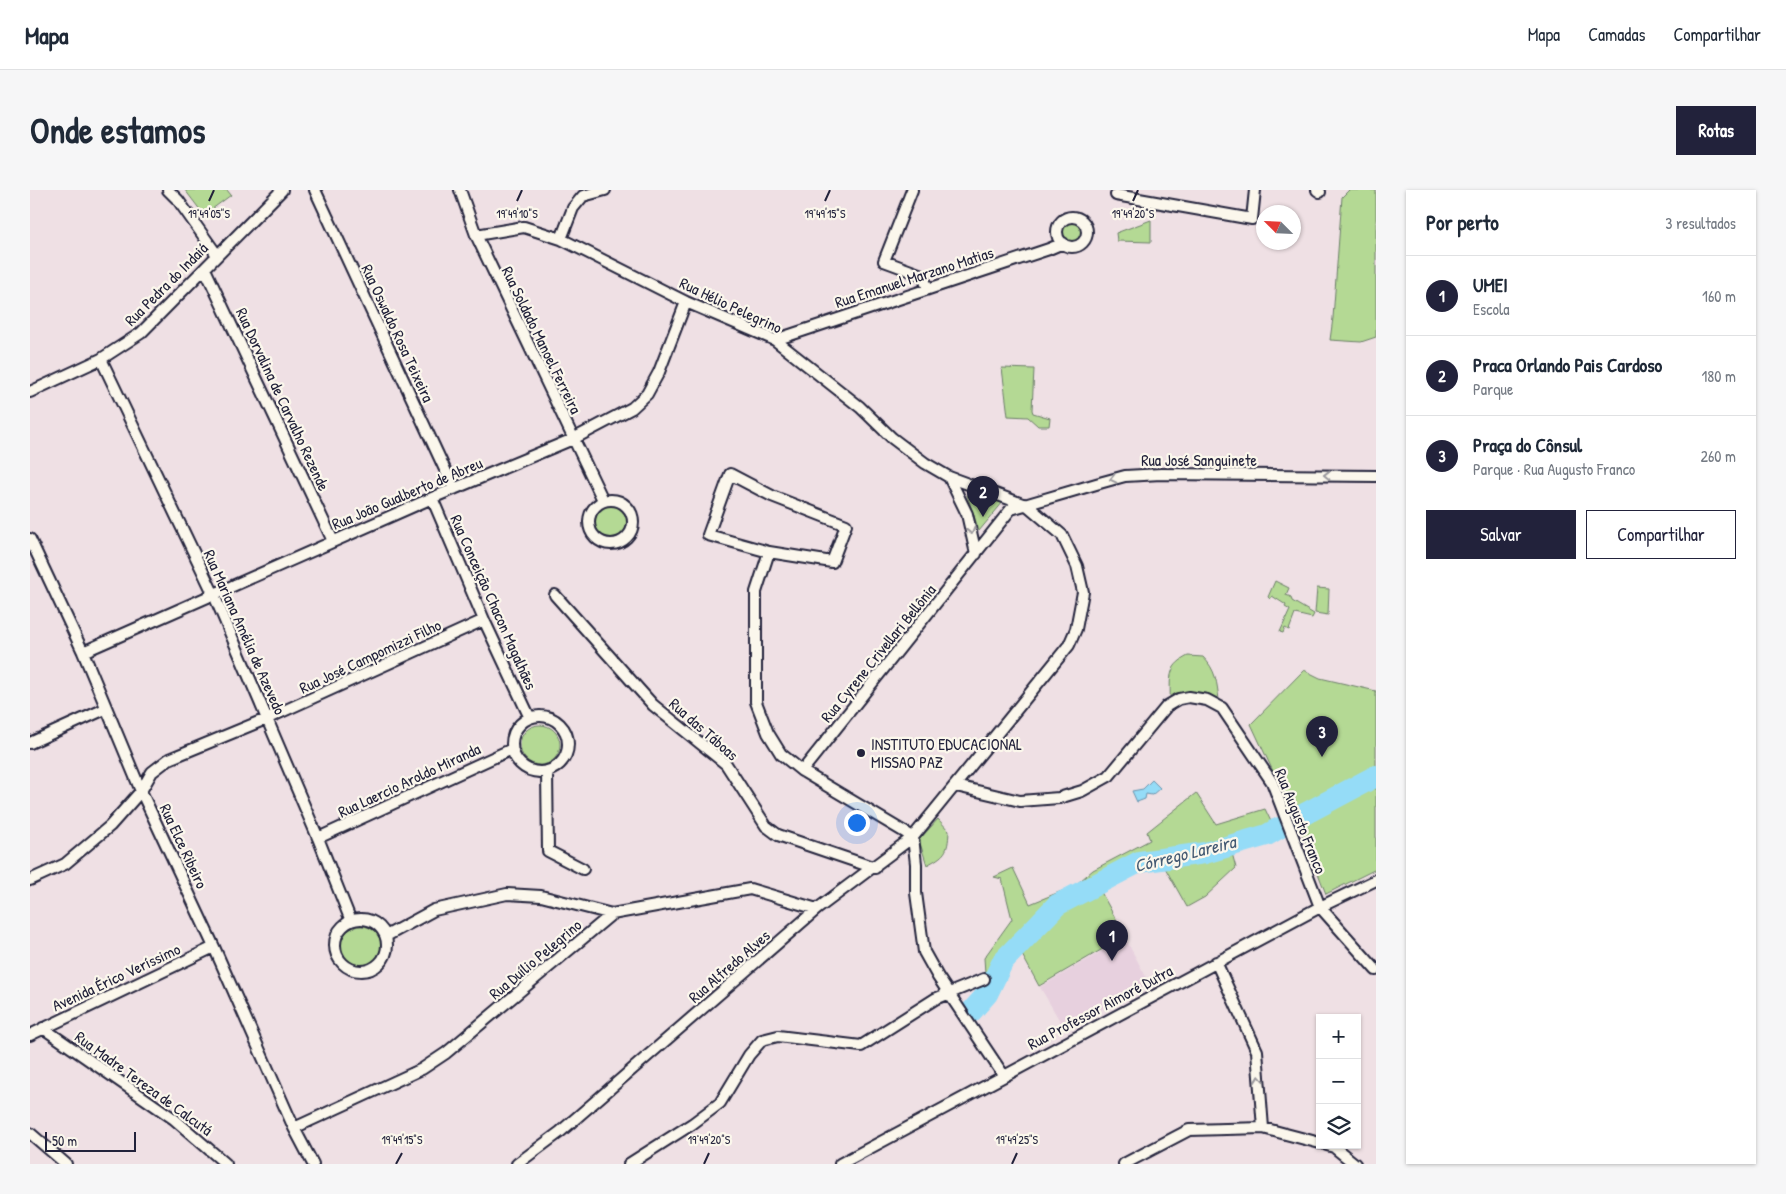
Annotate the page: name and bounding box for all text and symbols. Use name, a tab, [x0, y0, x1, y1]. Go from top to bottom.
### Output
text: Mapa	[25, 19, 68, 51]
text: Mapa	[1528, 22, 1560, 47]
text: Camadas	[1588, 22, 1645, 47]
text: Compartilhar	[1673, 22, 1761, 47]
button: Rotas	[1676, 106, 1756, 155]
text: Onde estamos	[30, 107, 205, 154]
text: 19°49'05"S	[188, 205, 230, 222]
text: 19°49'10"S	[496, 205, 538, 222]
text: 19°49'15"S	[805, 205, 846, 222]
text: 19°49'20"S	[1112, 205, 1155, 222]
north arrow	[1256, 205, 1301, 250]
text: Por perto	[1426, 208, 1499, 237]
text: 3 resultados	[1665, 212, 1736, 234]
street label: Rua Pedra do Indaiá	[119, 237, 213, 331]
street label: Rua Emanuel Marzano Matias	[832, 241, 996, 313]
street label: Rua Oswaldo Rosa Teixeira	[356, 260, 440, 406]
street label: Rua Soldado Manoel Ferreira	[497, 263, 587, 417]
street label: Rua Hélio Pelegrino	[676, 272, 786, 339]
text: UMEI	[1473, 272, 1508, 298]
text: 1	[1439, 285, 1445, 307]
text: 160 m	[1702, 285, 1736, 307]
text: Escola	[1473, 298, 1509, 320]
street label: Rua Dorvalina de Carvalho Rezende	[231, 304, 335, 495]
text: Praca Orlando Pais Cardoso	[1473, 352, 1662, 378]
text: 2	[1438, 365, 1446, 387]
text: 180 m	[1702, 365, 1736, 387]
text: Parque	[1473, 378, 1513, 400]
text: Praça do Cônsul	[1473, 432, 1582, 458]
text: 3	[1438, 445, 1446, 467]
text: 260 m	[1700, 445, 1736, 467]
street label: Rua José Sanguinete	[1141, 449, 1257, 471]
street label: Rua João Gualberto de Abreu	[328, 451, 486, 535]
text: Parque · Rua Augusto Franco	[1473, 458, 1635, 480]
one-way arrow	[1323, 470, 1331, 480]
one-way arrow	[1108, 473, 1117, 484]
pin: 2	[967, 476, 999, 517]
button: Salvar	[1426, 510, 1576, 559]
button: Compartilhar	[1586, 510, 1736, 559]
street label: Rua Conceição Chacon Magalhães	[445, 511, 543, 693]
one-way arrow	[965, 526, 976, 535]
street label: Rua Mariana Amélia de Azevedo	[199, 546, 292, 718]
street label: Rua Cyrene Crivellari Bellônia	[815, 579, 941, 727]
street label: Rua José Campomizzi Filho	[296, 613, 445, 698]
street label: Rua das Táboas	[665, 693, 743, 765]
pin: 3	[1306, 716, 1338, 757]
place label: INSTITUTO EDUCACIONAL MISSAO PAZ	[871, 733, 1022, 773]
street label: Rua Laercio Aroldo Miranda	[334, 737, 484, 823]
marker: INSTITUTO EDUCACIONAL MISSAO PAZ	[855, 747, 867, 759]
street label: Rua Augusto Franco	[1270, 765, 1332, 877]
street label: Rua Elce Ribeiro	[155, 800, 213, 892]
your location	[844, 810, 870, 836]
water label: Córrego Lareira	[1132, 828, 1240, 878]
street label: Rua Duílio Pelegrino	[484, 913, 586, 1004]
pin: 1	[1096, 920, 1128, 961]
street label: Rua Alfredo Alves	[684, 924, 774, 1008]
street label: Avenida Érico Veríssimo	[48, 937, 184, 1016]
street label: Rua Professor Aimoré Dutra	[1024, 959, 1176, 1055]
map controls	[1316, 1014, 1361, 1149]
button: +	[1316, 1014, 1361, 1059]
street label: Rua Madre Tereza de Calcutá	[71, 1026, 217, 1140]
button: −	[1316, 1059, 1361, 1104]
one-way arrow	[1254, 1075, 1265, 1083]
button: layers	[1316, 1104, 1361, 1149]
scale bar	[45, 1129, 136, 1152]
text: 50 m	[52, 1131, 77, 1150]
text: 19°49'15"S	[382, 1131, 423, 1148]
text: 19°49'20"S	[688, 1131, 731, 1148]
text: 19°49'25"S	[996, 1131, 1039, 1148]

